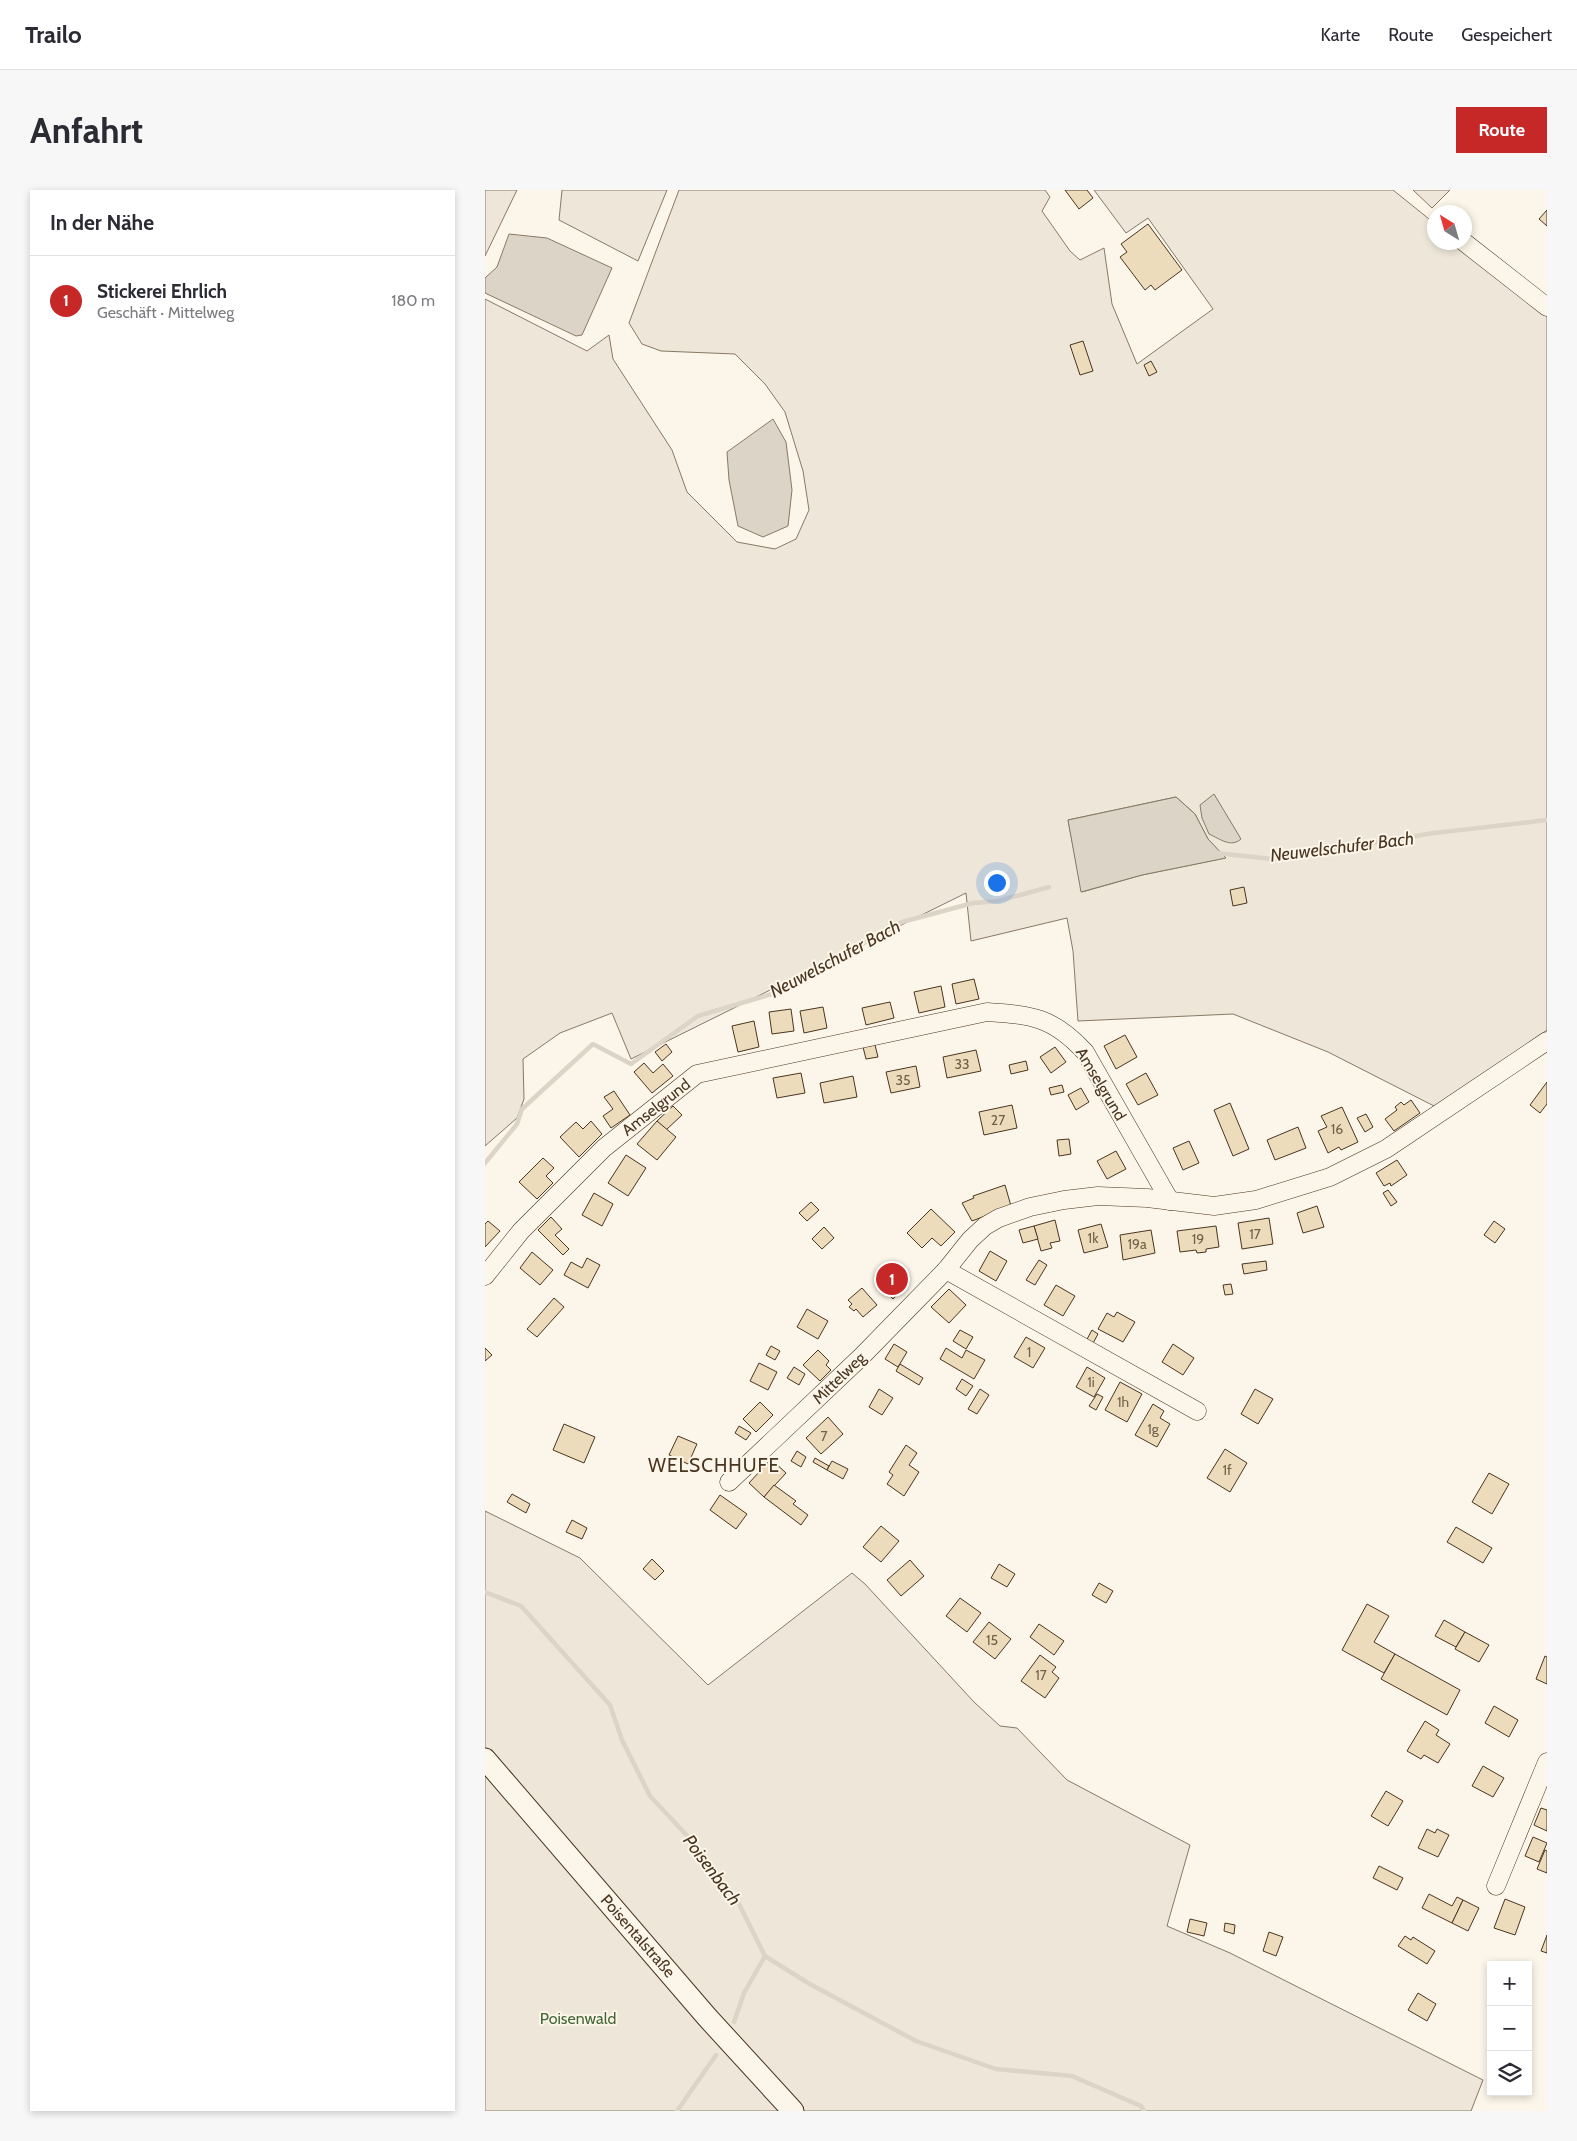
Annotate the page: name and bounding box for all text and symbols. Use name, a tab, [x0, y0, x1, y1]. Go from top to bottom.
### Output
text: Trailo	[25, 20, 82, 49]
text: Karte	[1321, 24, 1360, 46]
text: Route	[1388, 24, 1433, 46]
text: Gespeichert	[1461, 24, 1552, 46]
button: Route	[1456, 107, 1547, 153]
text: Anfahrt	[30, 109, 143, 152]
north arrow	[1427, 205, 1472, 250]
text: In der Nähe	[50, 210, 154, 235]
text: Stickerei Ehrlich	[97, 280, 227, 303]
text: 1	[63, 291, 69, 310]
text: 180 m	[391, 291, 435, 310]
text: Geschäft · Mittelweg	[97, 303, 234, 322]
water label: Neuwelschufer Bach	[1269, 827, 1415, 867]
your location	[984, 870, 1010, 896]
water label: Neuwelschufer Bach	[766, 915, 904, 1003]
street label: Amselgrund	[1072, 1044, 1130, 1124]
house number: 33	[954, 1055, 970, 1073]
house number: 35	[895, 1071, 911, 1089]
street label: Amselgrund	[618, 1074, 694, 1140]
house number: 27	[991, 1111, 1005, 1129]
house number: 16	[1331, 1120, 1343, 1138]
house number: 17	[1249, 1225, 1261, 1243]
house number: 1k	[1088, 1229, 1099, 1247]
house number: 19	[1192, 1230, 1204, 1248]
house number: 19a	[1127, 1235, 1147, 1253]
pin: 1	[876, 1260, 908, 1298]
house number: 1	[1027, 1343, 1031, 1361]
street label: Mittelweg	[808, 1347, 870, 1408]
house number: 1i	[1087, 1373, 1095, 1391]
house number: 1h	[1117, 1393, 1129, 1411]
house number: 1g	[1147, 1420, 1160, 1438]
house number: 7	[820, 1427, 828, 1445]
district label: WELSCHHUFE	[648, 1454, 780, 1477]
house number: 1f	[1222, 1461, 1232, 1479]
house number: 15	[986, 1631, 998, 1649]
house number: 17	[1035, 1666, 1047, 1684]
water label: Poisenbach	[678, 1830, 746, 1910]
street label: Poisentalstraße	[597, 1891, 679, 1981]
map controls	[1487, 1961, 1532, 2096]
button: +	[1487, 1961, 1532, 2006]
button: −	[1487, 2006, 1532, 2051]
park label: Poisenwald	[540, 2009, 616, 2028]
button: layers	[1487, 2051, 1532, 2096]

